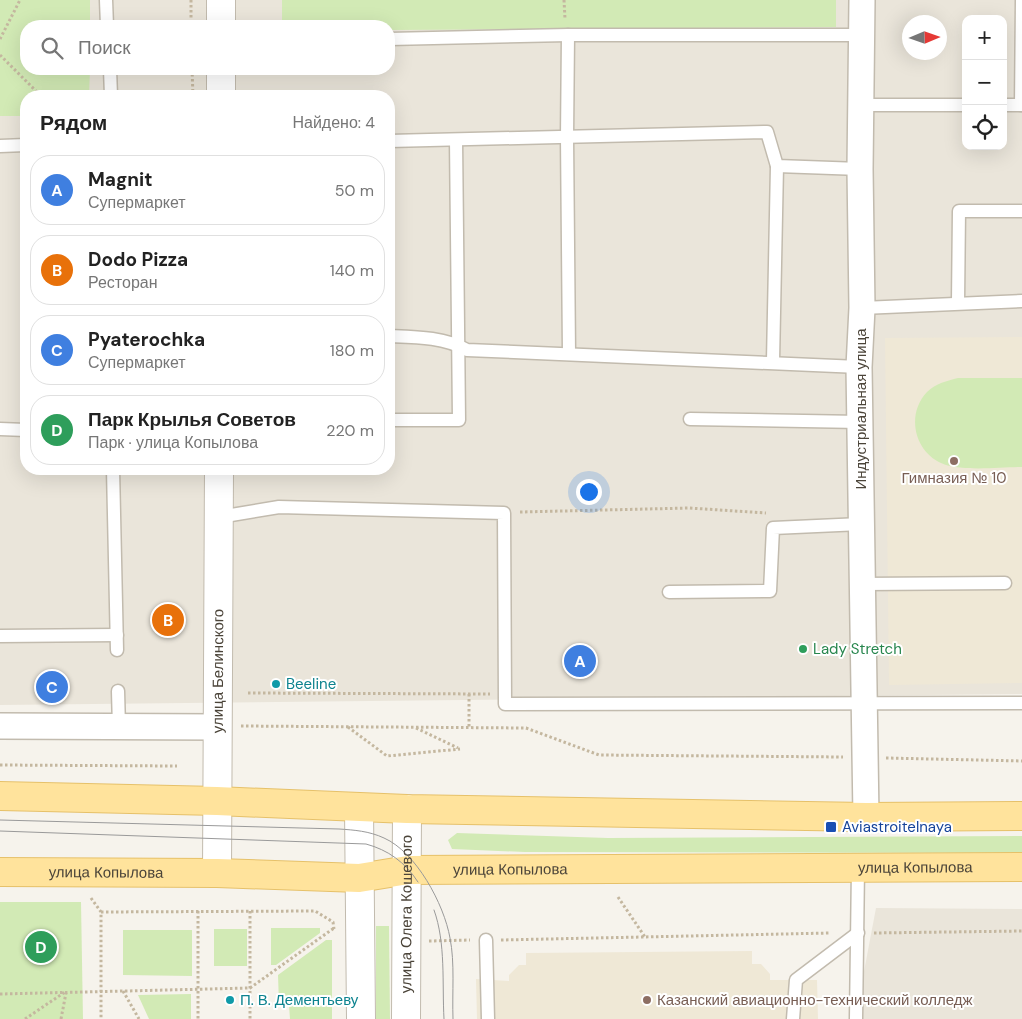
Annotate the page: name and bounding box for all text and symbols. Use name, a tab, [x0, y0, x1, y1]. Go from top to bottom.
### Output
north arrow	[902, 15, 947, 60]
map controls	[962, 15, 1007, 150]
button: +	[962, 15, 1007, 60]
search box	[20, 20, 395, 75]
icon: search	[38, 34, 66, 62]
text: Поиск	[78, 35, 131, 60]
button: −	[962, 60, 1007, 105]
button: locate	[962, 105, 1007, 150]
text: Рядом	[40, 109, 107, 137]
text: Найдено: 4	[292, 112, 375, 133]
text: Magnit	[88, 167, 152, 192]
text: A	[51, 180, 63, 201]
text: 50 m	[335, 180, 374, 201]
text: Супермаркет	[88, 192, 186, 213]
text: Dodo Pizza	[88, 247, 188, 272]
text: B	[52, 260, 62, 281]
text: 140 m	[330, 260, 374, 281]
text: Ресторан	[88, 272, 158, 293]
text: Pyaterochka	[88, 327, 205, 352]
street label: Индустриальная улица	[851, 328, 871, 490]
text: C	[51, 340, 63, 361]
text: 180 m	[330, 340, 374, 361]
text: Супермаркет	[88, 352, 186, 373]
text: Парк Крылья Советов	[88, 407, 296, 432]
text: D	[51, 420, 63, 441]
text: 220 m	[326, 420, 374, 441]
text: Парк · улица Копылова	[88, 432, 258, 453]
marker: Гимназия № 10	[948, 455, 960, 467]
place label: Гимназия № 10	[902, 468, 1006, 488]
your location	[576, 479, 602, 505]
pin: B	[152, 601, 184, 639]
street label: улица Белинского	[208, 609, 228, 733]
place label: Lady Stretch	[813, 639, 902, 659]
pin: A	[564, 642, 596, 680]
marker: Lady Stretch	[797, 643, 809, 655]
pin: C	[36, 668, 68, 706]
place label: Beeline	[286, 674, 336, 694]
marker: Beeline	[270, 678, 282, 690]
place label: Aviastroitelnaya	[842, 817, 952, 837]
marker: Aviastroitelnaya	[824, 820, 838, 834]
street label: улица Олега Кошевого	[396, 835, 417, 993]
street label: улица Копылова	[858, 857, 973, 878]
street label: улица Копылова	[453, 859, 568, 880]
street label: улица Копылова	[49, 862, 164, 883]
pin: D	[25, 928, 57, 966]
place label: П. В. Дементьеву	[240, 990, 359, 1010]
place label: Казанский авиационно-технический колледж	[657, 990, 973, 1010]
marker: П. В. Дементьеву	[224, 994, 236, 1006]
marker: Казанский авиационно-технический колледж	[641, 994, 653, 1006]

